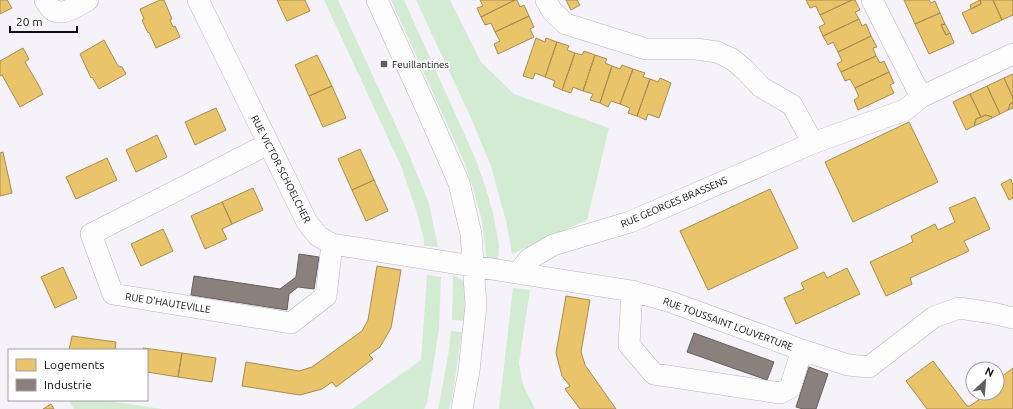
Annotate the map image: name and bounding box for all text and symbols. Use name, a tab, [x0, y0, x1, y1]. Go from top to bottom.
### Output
scale bar	[10, 8, 77, 34]
text: 20 m	[16, 15, 43, 28]
marker: Feuillantines	[379, 59, 389, 69]
place label: Feuillantines	[392, 59, 449, 70]
street label: RUE VICTOR SCHOELCHER	[249, 113, 313, 225]
street label: RUE GEORGES BRASSENS	[619, 175, 729, 229]
street label: RUE D'HAUTEVILLE	[124, 291, 212, 315]
street label: RUE TOUSSAINT LOUVERTURE	[662, 295, 795, 353]
legend	[8, 349, 148, 401]
text: Logements	[44, 358, 104, 371]
north arrow	[965, 361, 1005, 401]
text: N	[983, 365, 996, 379]
text: Industrie	[44, 378, 92, 391]

